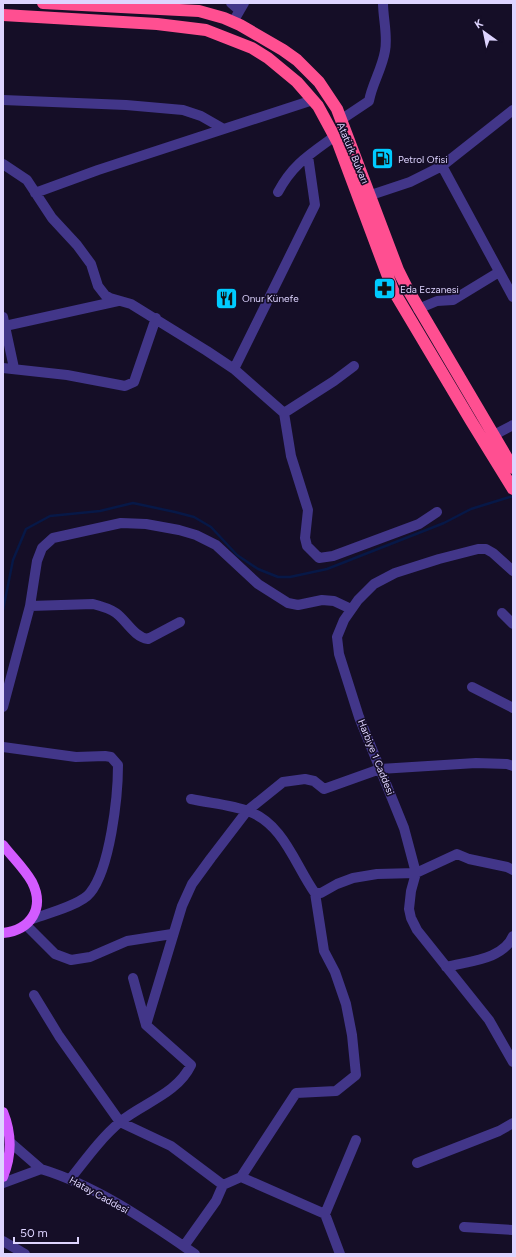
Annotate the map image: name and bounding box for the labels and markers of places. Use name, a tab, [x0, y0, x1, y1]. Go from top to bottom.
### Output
fuel station icon: Petrol Ofisi	[369, 146, 395, 172]
place label: Petrol Ofisi	[398, 153, 448, 166]
pharmacy icon: Eda Eczanesi	[372, 276, 398, 302]
place label: Eda Eczanesi	[400, 283, 459, 296]
restaurant icon: Onur Künefe	[214, 285, 240, 311]
place label: Onur Künefe	[242, 292, 299, 305]

